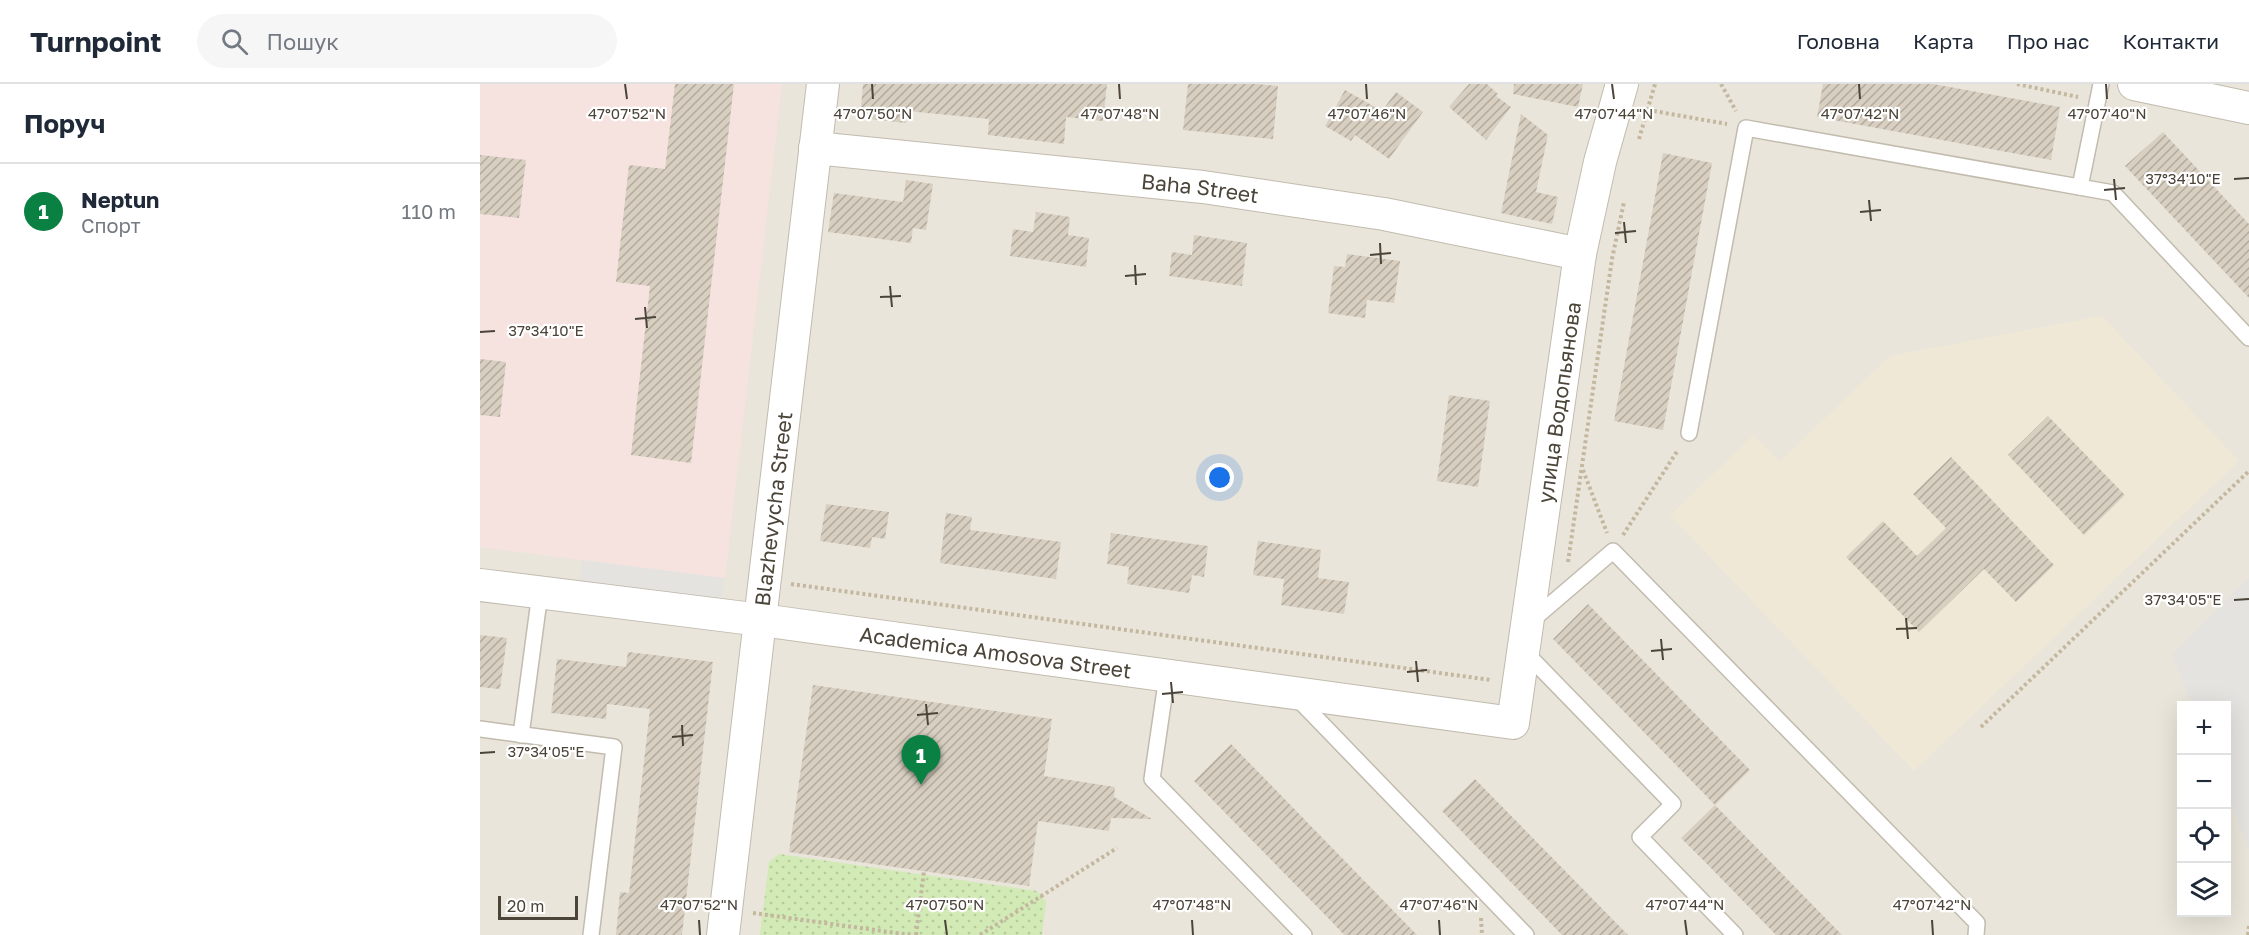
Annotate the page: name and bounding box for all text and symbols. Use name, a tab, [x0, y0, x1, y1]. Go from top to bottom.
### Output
search box	[197, 14, 617, 68]
text: Turnpoint	[30, 25, 161, 58]
icon: search	[218, 25, 251, 58]
text: Пошук	[266, 28, 339, 55]
text: Головна	[1797, 28, 1880, 54]
text: Карта	[1913, 28, 1974, 54]
text: Про нас	[2007, 28, 2089, 54]
text: Контакти	[2122, 28, 2219, 54]
text: 47°07'52"N	[588, 104, 666, 122]
text: 47°07'50"N	[834, 104, 912, 122]
text: 47°07'48"N	[1080, 104, 1160, 122]
text: 47°07'46"N	[1328, 104, 1406, 122]
text: 47°07'44"N	[1574, 104, 1654, 122]
text: 47°07'42"N	[1821, 104, 1899, 122]
text: 47°07'40"N	[2067, 104, 2147, 122]
text: Поруч	[24, 108, 105, 139]
street label: Baha Street	[1140, 168, 1260, 208]
text: 37°34'10"E	[2145, 169, 2221, 187]
text: Neptun	[81, 186, 159, 213]
text: 1	[38, 199, 49, 223]
text: 110 m	[402, 199, 456, 223]
text: Спорт	[81, 213, 141, 237]
street label: улица Водопьянова	[1532, 300, 1586, 505]
text: 37°34'10"E	[508, 321, 584, 339]
street label: Blazhevycha Street	[749, 410, 797, 608]
your location	[1205, 463, 1234, 492]
text: 37°34'05"E	[2145, 590, 2221, 608]
street label: Academica Amosova Street	[858, 621, 1133, 684]
map controls	[2177, 701, 2231, 917]
button: +	[2177, 701, 2231, 755]
pin: 1	[902, 736, 940, 785]
text: 37°34'05"E	[508, 742, 584, 760]
button: −	[2177, 755, 2231, 809]
button: locate	[2177, 809, 2231, 863]
button: layers	[2177, 863, 2231, 917]
scale bar	[498, 893, 578, 920]
text: 47°07'52"N	[660, 895, 738, 913]
text: 47°07'50"N	[906, 895, 984, 913]
text: 47°07'48"N	[1152, 895, 1232, 913]
text: 47°07'46"N	[1400, 895, 1478, 913]
text: 47°07'44"N	[1645, 895, 1725, 913]
text: 47°07'42"N	[1893, 895, 1971, 913]
text: 20 m	[507, 896, 544, 916]

